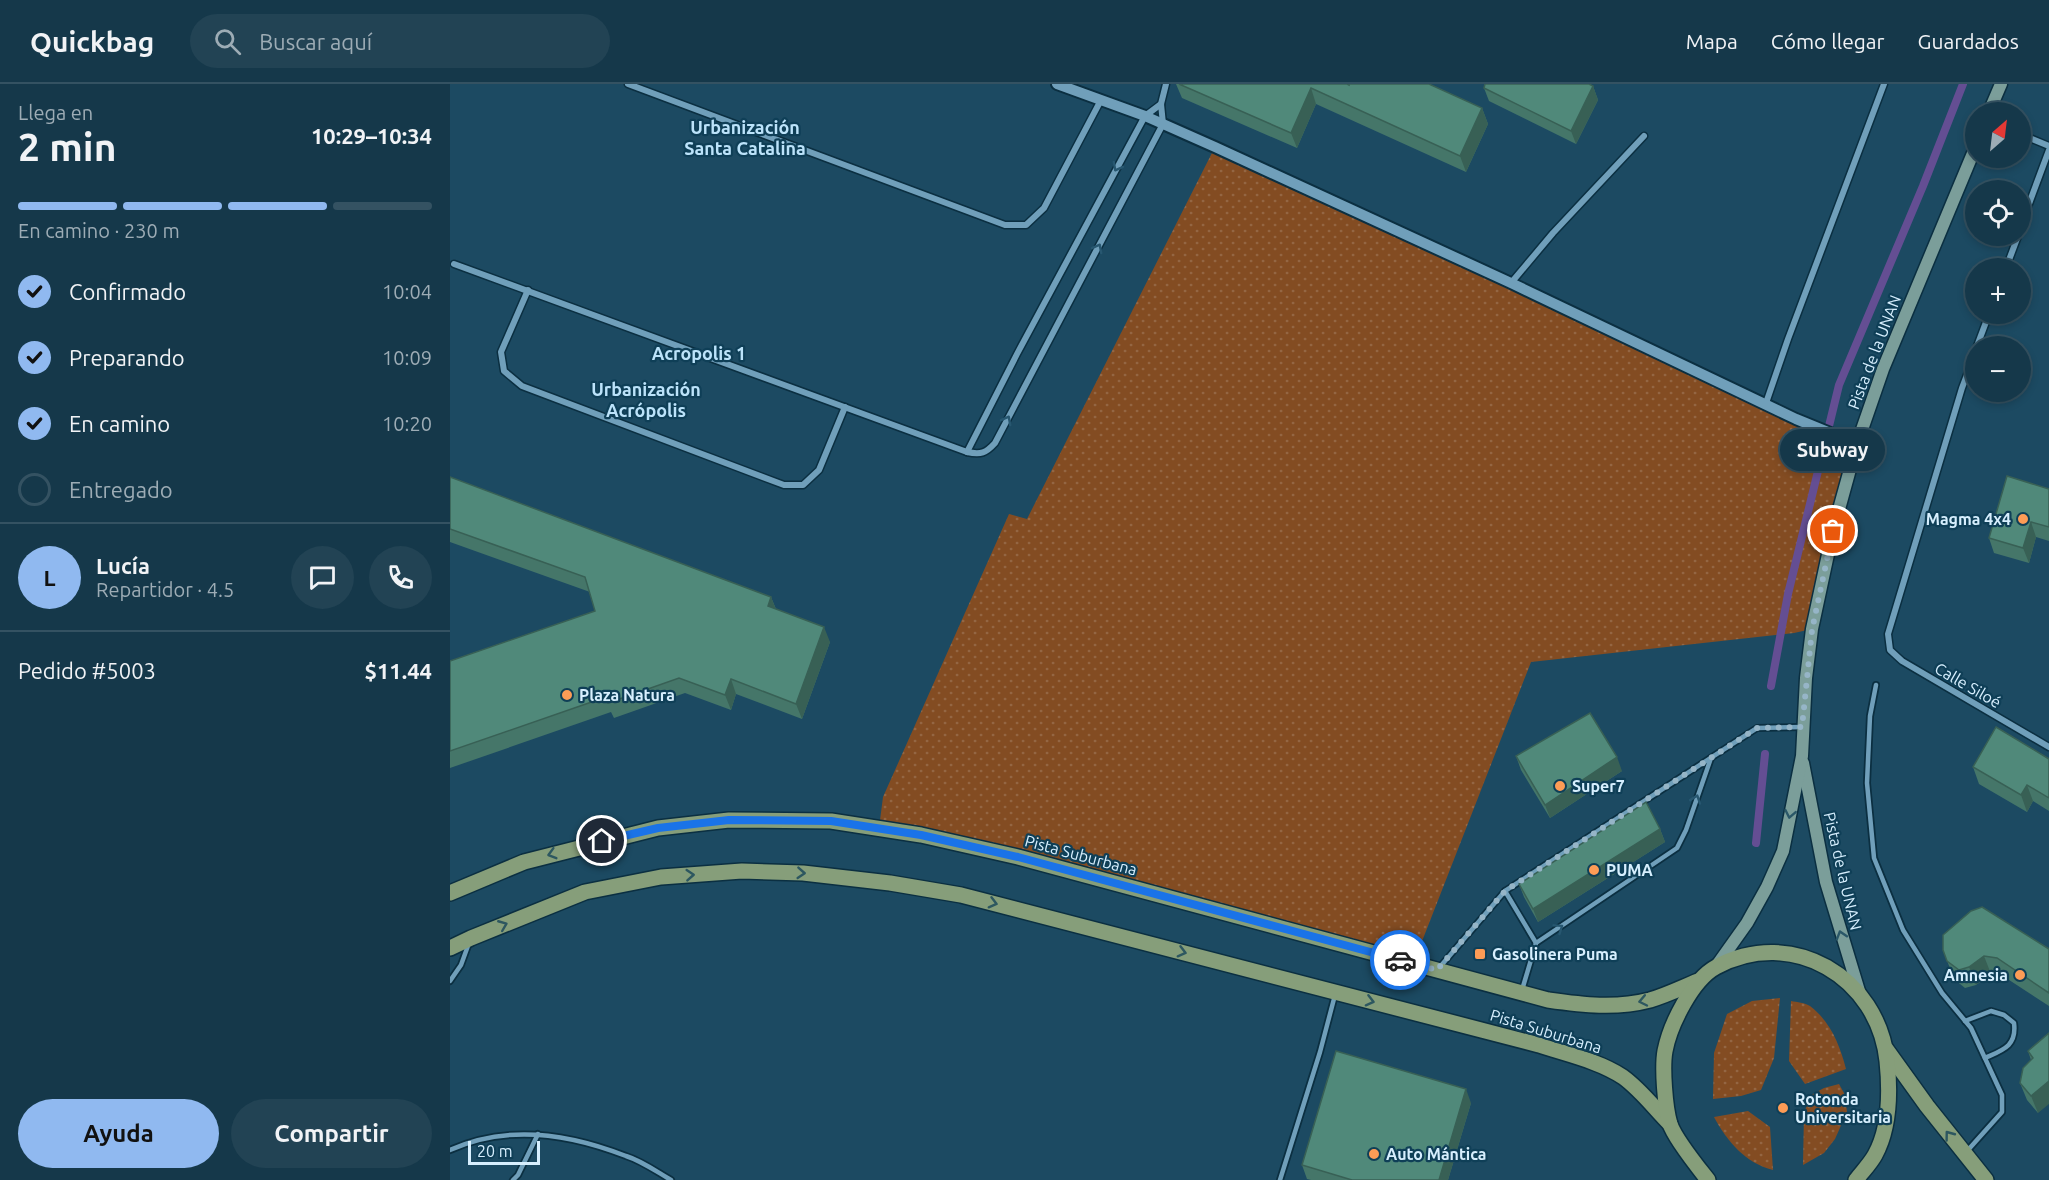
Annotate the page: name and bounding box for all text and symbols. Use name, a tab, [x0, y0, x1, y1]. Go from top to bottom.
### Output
search box	[190, 14, 610, 68]
icon: search	[211, 25, 244, 58]
text: Quickbag	[30, 26, 154, 57]
text: Buscar aquí	[259, 29, 372, 54]
text: Mapa	[1686, 29, 1738, 53]
text: Cómo llegar	[1771, 29, 1885, 53]
text: Guardados	[1918, 29, 2019, 53]
text: Llega en	[18, 101, 93, 124]
north arrow	[1965, 102, 2031, 168]
map controls	[1965, 102, 2031, 402]
district label: Urbanización Santa Catalina	[684, 117, 806, 158]
text: 10:29–10:34	[311, 123, 432, 148]
text: 2 min	[18, 125, 117, 168]
one-way arrow	[1113, 161, 1124, 172]
button: locate	[1965, 180, 2031, 246]
text: En camino · 230 m	[18, 219, 180, 242]
one-way arrow	[1091, 243, 1103, 254]
button: +	[1965, 258, 2031, 324]
icon: check	[18, 275, 51, 308]
text: Confirmado	[69, 279, 186, 304]
text: 10:04	[382, 280, 432, 303]
street label: Pista de la UNAN	[1844, 292, 1904, 412]
button: −	[1965, 336, 2031, 402]
icon: check	[18, 341, 51, 374]
district label: Acropolis 1	[652, 343, 746, 363]
text: Preparando	[69, 345, 185, 370]
text: 10:09	[382, 346, 432, 369]
district label: Urbanización Acrópolis	[591, 379, 701, 420]
icon: check	[18, 407, 51, 440]
text: En camino	[69, 411, 170, 436]
text: 10:20	[382, 412, 432, 435]
one-way arrow	[1000, 415, 1012, 426]
callout: Subway	[1780, 429, 1886, 471]
text: Subway	[1797, 438, 1868, 461]
text: Entregado	[69, 477, 173, 502]
pin	[1807, 505, 1858, 556]
place label: Magma 4x4	[1926, 510, 2011, 528]
marker: Magma 4x4	[2016, 512, 2030, 526]
icon: bag	[1816, 514, 1849, 547]
button: chat	[291, 546, 354, 609]
button: phone	[369, 546, 432, 609]
text: Lucía	[96, 553, 150, 578]
text: L	[43, 565, 56, 590]
text: Repartidor · 4.5	[96, 578, 234, 601]
text: Pedido #5003	[18, 658, 156, 683]
text: $11.44	[365, 658, 432, 683]
street label: Calle Siloé	[1932, 659, 2004, 711]
place label: Plaza Natura	[579, 686, 675, 704]
marker: Plaza Natura	[560, 688, 574, 702]
place label: Super7	[1572, 777, 1625, 795]
marker: Super7	[1553, 779, 1567, 793]
one-way arrow	[1688, 794, 1701, 805]
one-way arrow	[1784, 808, 1797, 818]
street label: Pista de la UNAN	[1821, 810, 1865, 932]
pin	[576, 815, 627, 866]
icon: home	[585, 824, 618, 857]
street label: Pista Suburbana	[1023, 831, 1139, 879]
one-way arrow	[547, 847, 557, 859]
place label: PUMA	[1606, 861, 1654, 879]
marker: PUMA	[1587, 863, 1601, 877]
one-way arrow	[796, 866, 805, 879]
one-way arrow	[686, 868, 695, 881]
one-way arrow	[988, 896, 998, 909]
one-way arrow	[497, 920, 508, 932]
one-way arrow	[1552, 924, 1563, 935]
courier	[1370, 930, 1430, 990]
one-way arrow	[1836, 930, 1848, 941]
icon: car	[1384, 944, 1417, 977]
one-way arrow	[1177, 945, 1187, 958]
place label: Gasolinera Puma	[1492, 945, 1618, 963]
marker: Gasolinera Puma	[1473, 947, 1487, 961]
place label: Amnesia	[1944, 966, 2008, 984]
marker: Amnesia	[2013, 968, 2027, 982]
one-way arrow	[1365, 994, 1375, 1007]
one-way arrow	[1639, 994, 1649, 1007]
street label: Pista Suburbana	[1488, 1005, 1604, 1057]
place label: Rotonda Universitaria	[1795, 1090, 1891, 1126]
button: Ayuda	[18, 1099, 219, 1168]
button: Compartir	[231, 1099, 432, 1168]
marker: Rotonda Universitaria	[1776, 1101, 1790, 1115]
one-way arrow	[1945, 1131, 1956, 1142]
scale bar	[468, 1138, 540, 1166]
text: 20 m	[477, 1142, 513, 1160]
place label: Auto Mántica	[1386, 1145, 1487, 1163]
marker: Auto Mántica	[1367, 1147, 1381, 1161]

